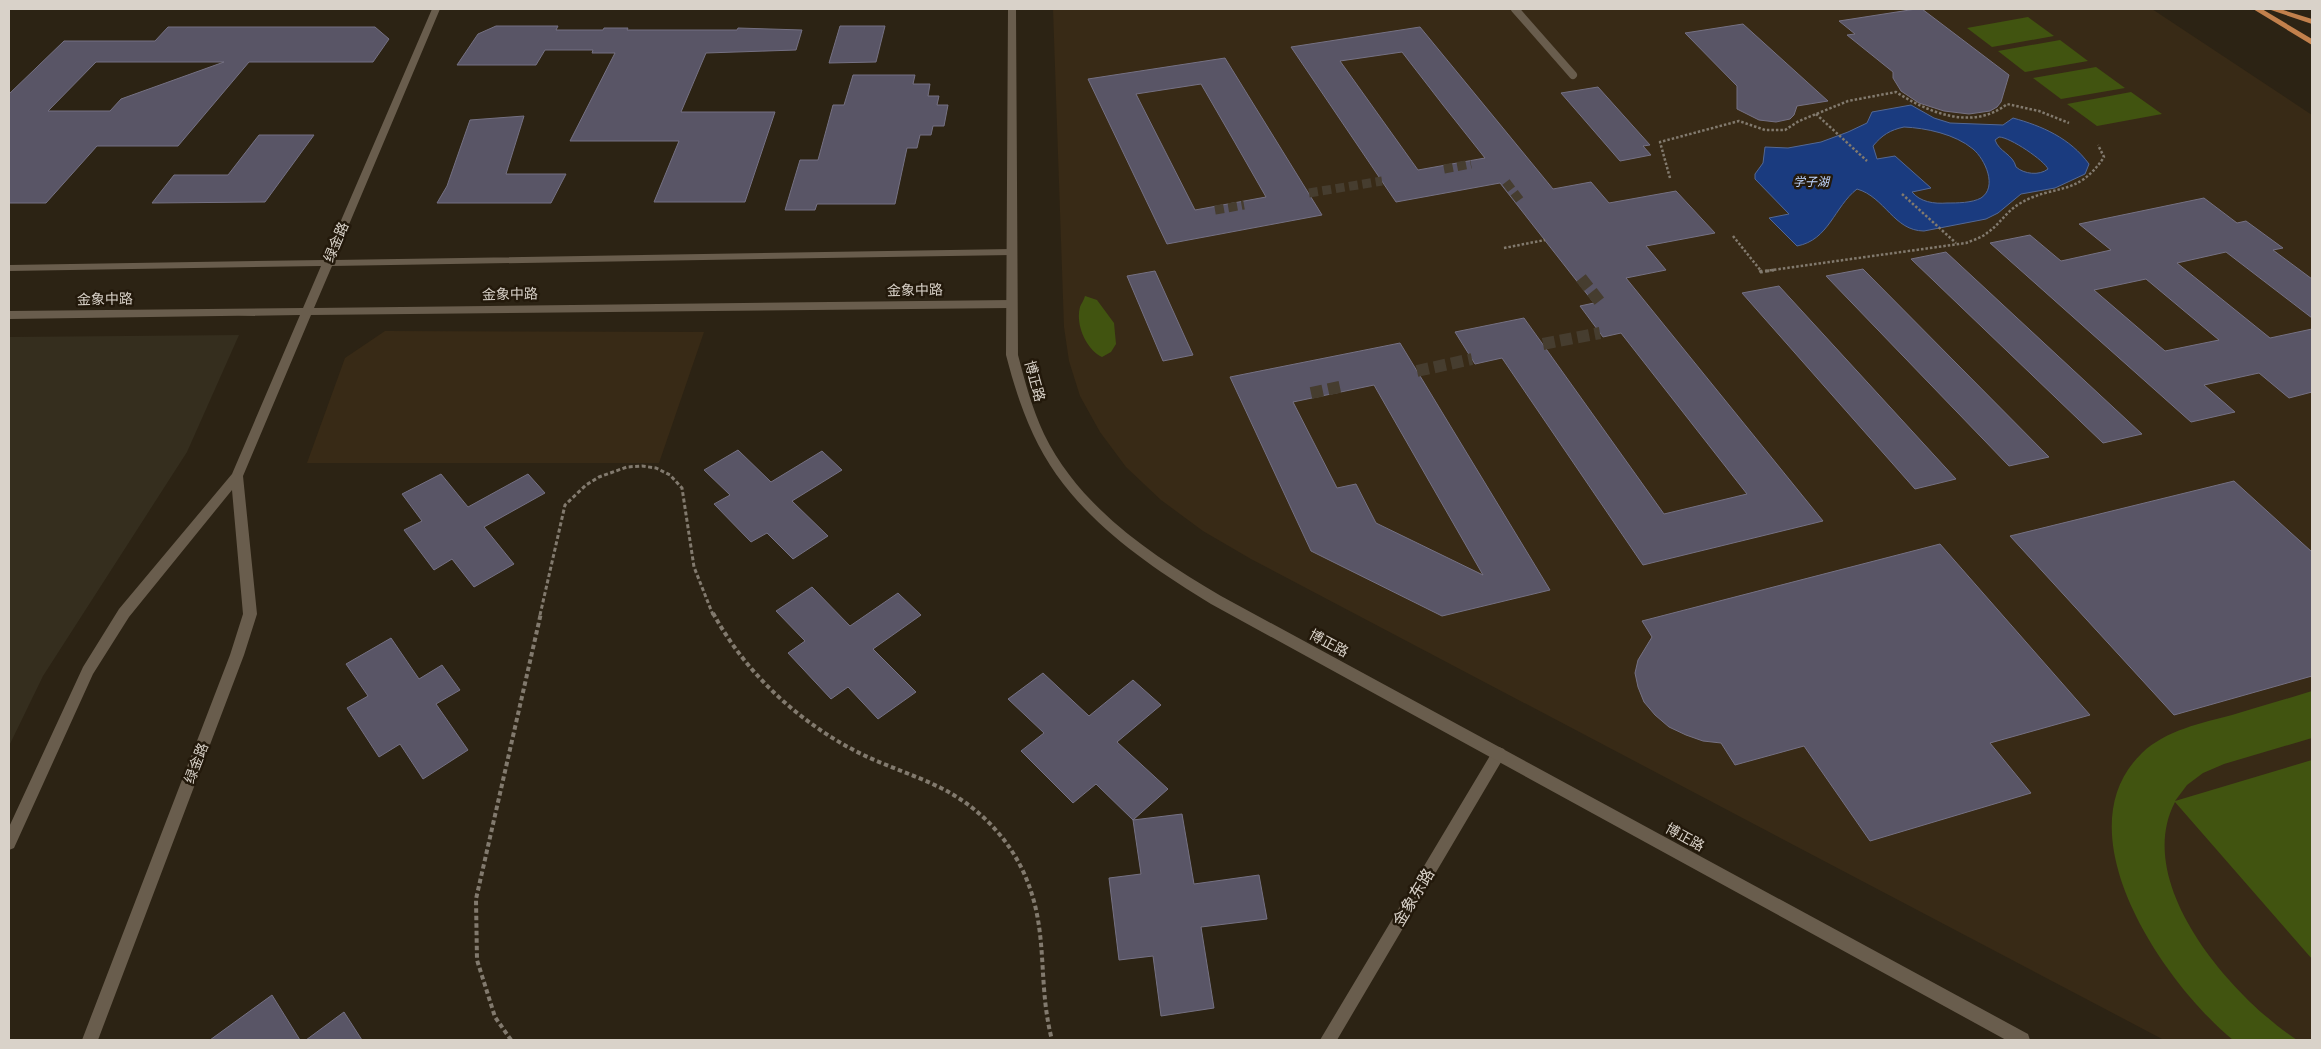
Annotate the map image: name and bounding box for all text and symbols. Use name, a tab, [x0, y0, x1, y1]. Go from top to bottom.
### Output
water label: 学子湖	[1793, 174, 1831, 188]
street label: 绿金路	[320, 219, 352, 264]
street label: 金象中路	[887, 281, 943, 298]
street label: 金象中路	[482, 285, 538, 302]
street label: 金象中路	[77, 290, 133, 307]
street label: 博正路	[1022, 358, 1049, 403]
street label: 博正路	[1307, 625, 1352, 660]
street label: 绿金路	[180, 740, 211, 785]
street label: 博正路	[1663, 819, 1708, 854]
street label: 金象东路	[1388, 864, 1437, 929]

